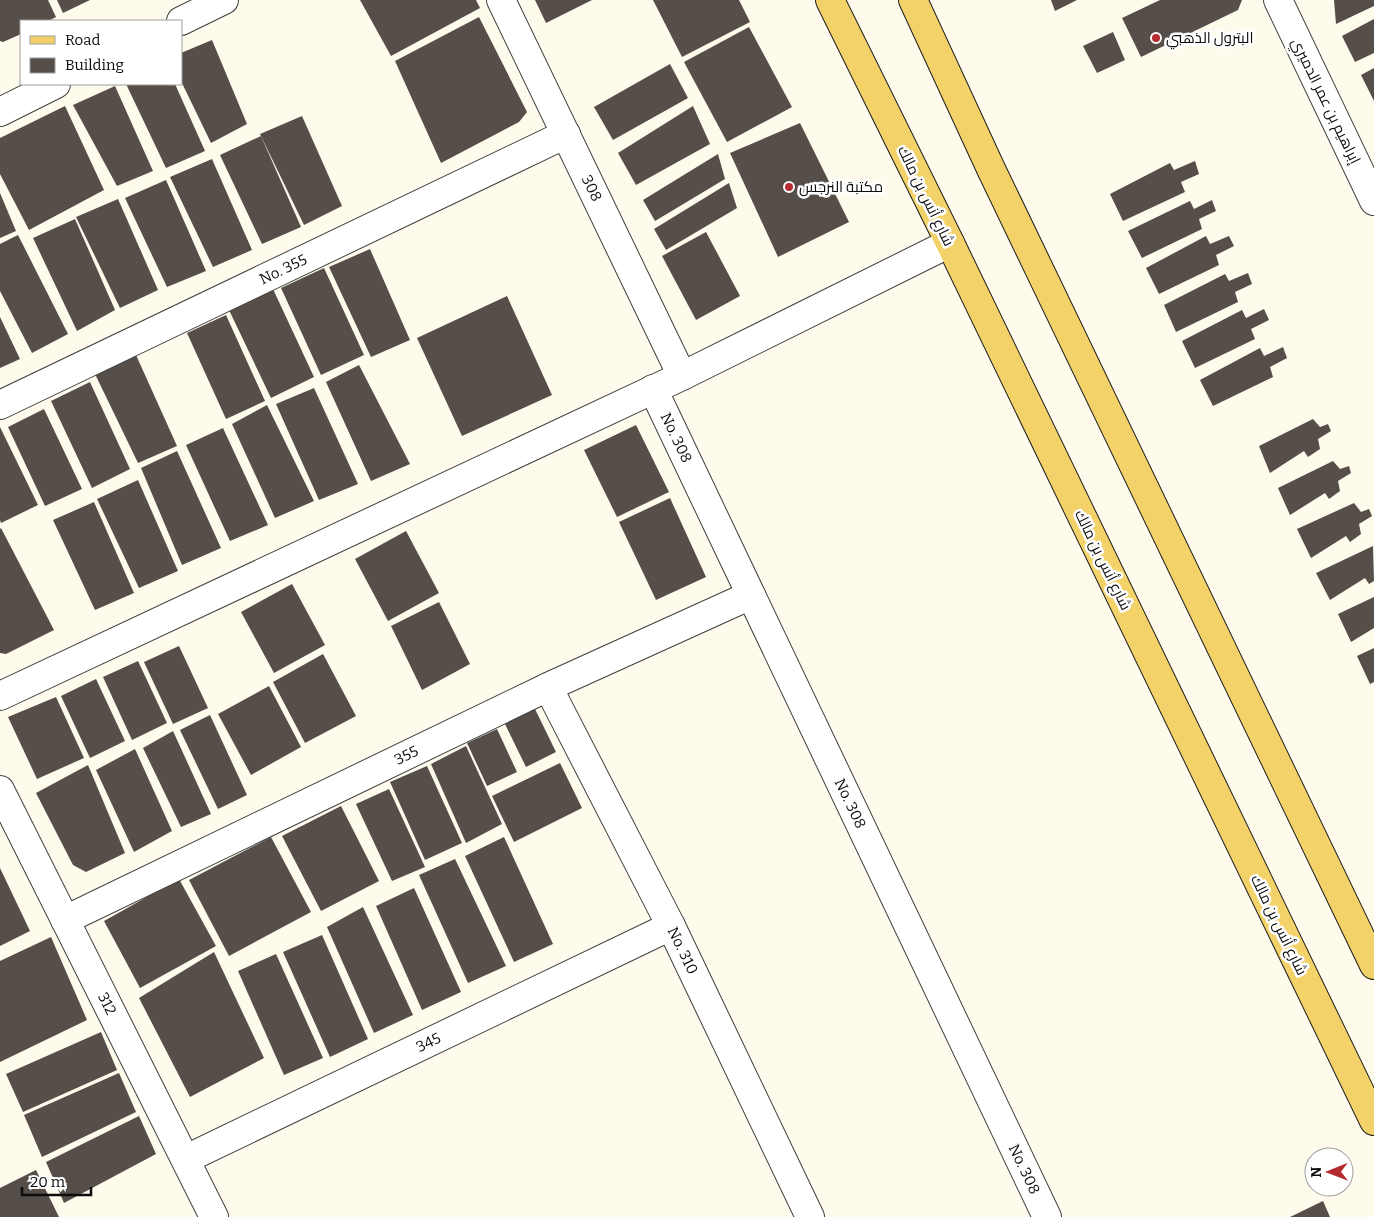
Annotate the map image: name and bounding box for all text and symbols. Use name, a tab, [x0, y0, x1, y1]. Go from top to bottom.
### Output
legend	[20, 20, 182, 85]
place label: البترول الذهبي	[1166, 29, 1253, 50]
text: Road	[65, 31, 100, 49]
marker: البترول الذهبي	[1150, 32, 1162, 44]
street label: إبراهيم بن عمر الدميري	[1285, 35, 1364, 168]
text: Building	[65, 56, 124, 74]
street label: شارع أنس بن مالك	[892, 142, 959, 250]
street label: 308	[578, 172, 606, 204]
place label: مكتبة النرجس	[799, 178, 883, 197]
marker: مكتبة النرجس	[783, 181, 795, 193]
street label: No. 355	[256, 250, 310, 288]
street label: No. 308	[657, 410, 696, 466]
street label: شارع أنس بن مالك	[1069, 506, 1136, 614]
street label: 355	[391, 742, 421, 769]
street label: No. 308	[831, 775, 870, 831]
street label: شارع أنس بن مالك	[1245, 871, 1312, 979]
street label: No. 310	[664, 924, 702, 977]
street label: 312	[94, 989, 120, 1018]
street label: 345	[413, 1029, 444, 1056]
street label: No. 308	[1005, 1141, 1044, 1197]
north arrow	[1304, 1147, 1354, 1197]
scale bar	[22, 1164, 91, 1196]
text: N	[1308, 1166, 1325, 1178]
text: 20 m	[30, 1173, 66, 1191]

